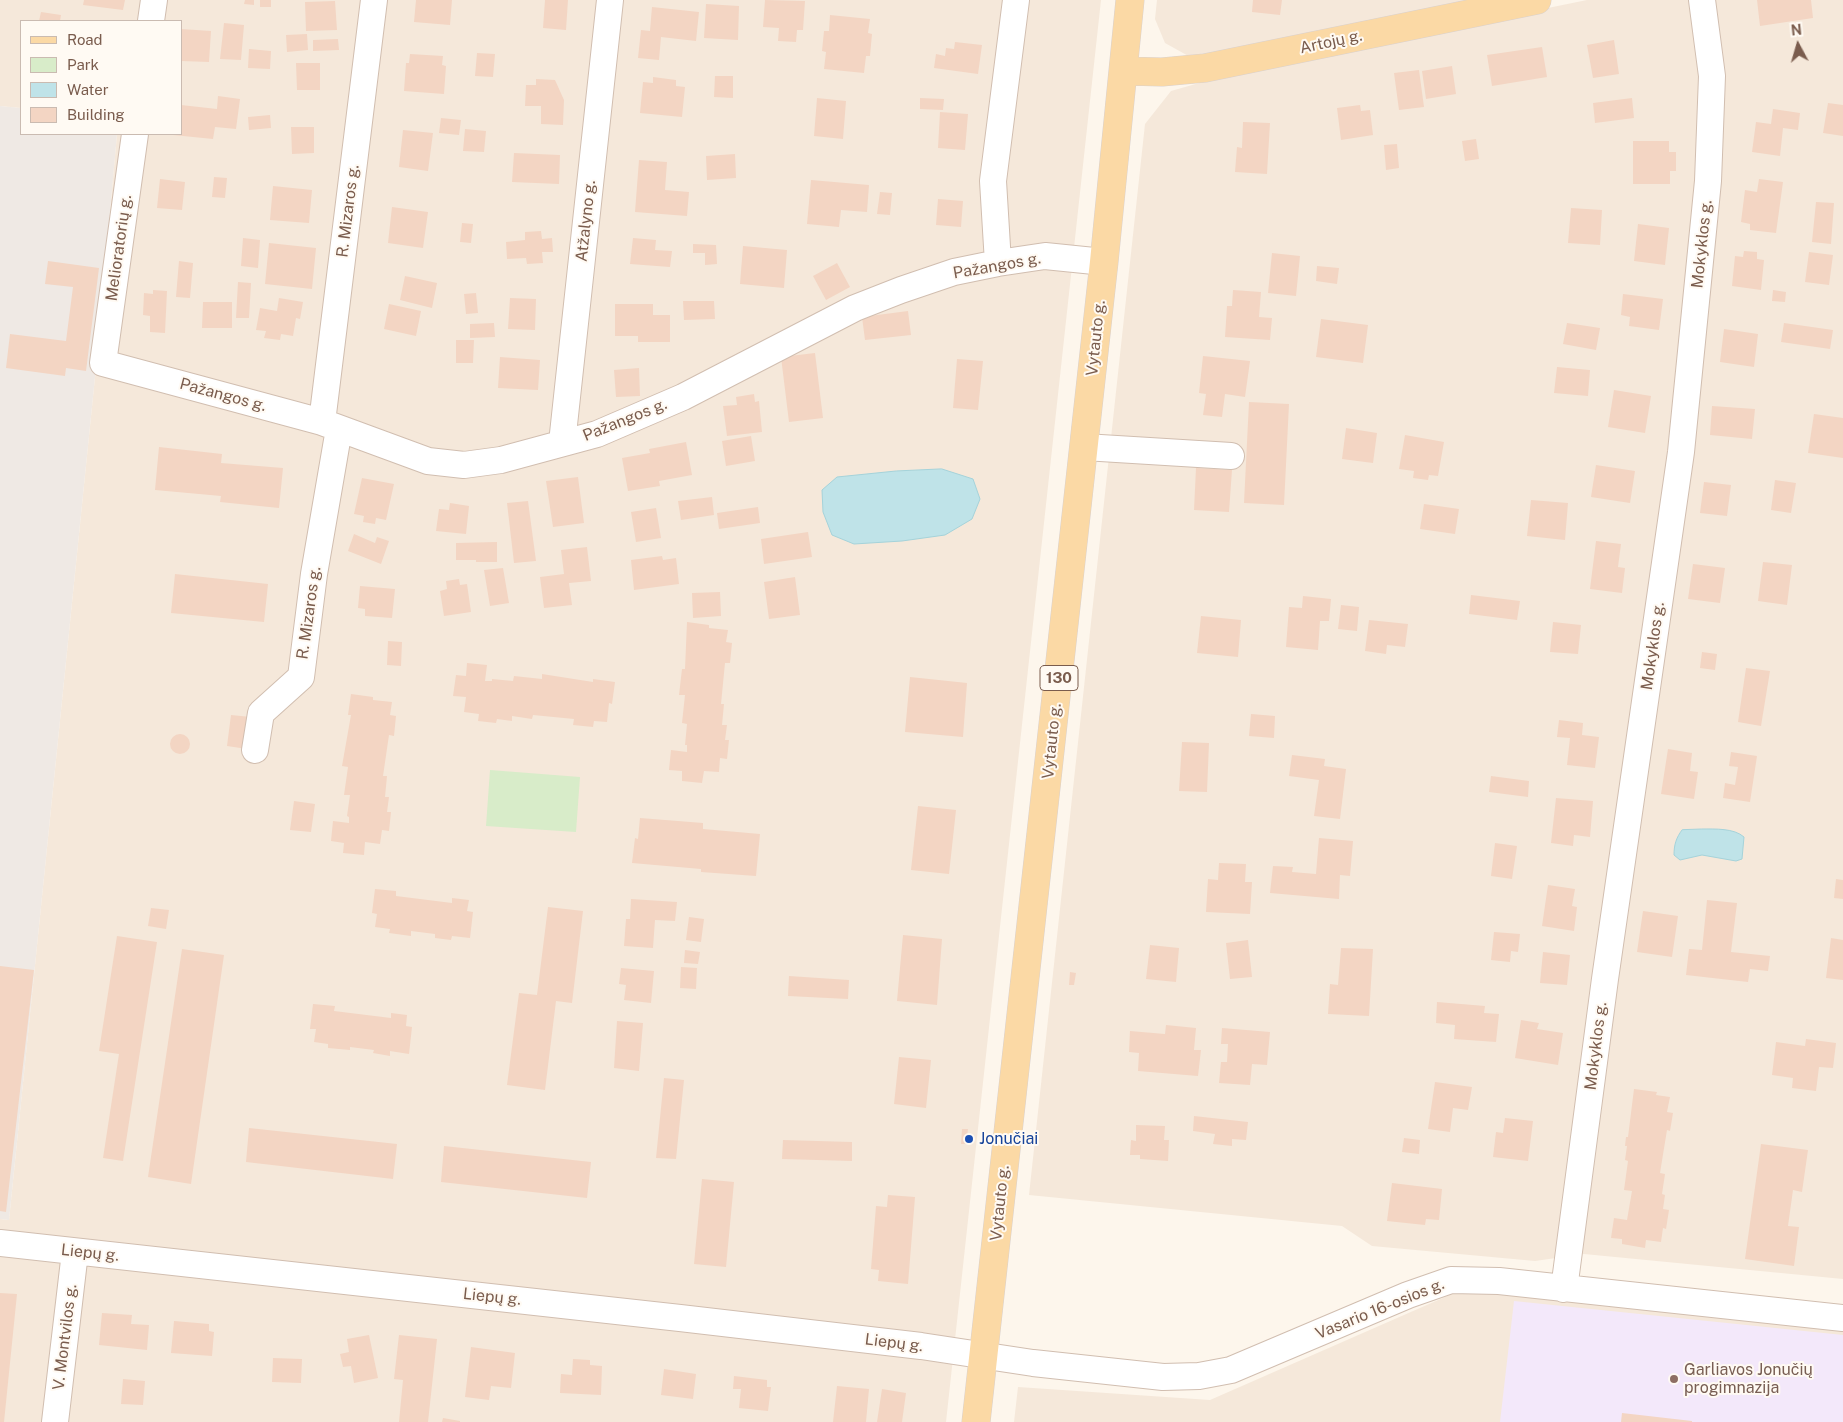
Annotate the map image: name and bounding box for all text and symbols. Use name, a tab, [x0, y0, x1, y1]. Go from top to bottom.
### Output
legend	[20, 20, 182, 135]
north arrow	[1773, 20, 1823, 70]
text: N	[1790, 22, 1803, 39]
street label: Artojų g.	[1298, 26, 1364, 58]
text: Road	[67, 31, 103, 48]
text: Park	[67, 56, 99, 73]
text: Water	[67, 81, 109, 98]
text: Building	[67, 106, 125, 123]
street label: R. Mizaros g.	[333, 163, 363, 259]
street label: Atžalyno g.	[572, 179, 600, 263]
street label: Melioratorių g.	[102, 193, 136, 303]
street label: Mokyklos g.	[1688, 199, 1716, 289]
street label: Pažangos g.	[952, 249, 1042, 283]
street label: Vytauto g.	[1082, 299, 1110, 377]
street label: Pažangos g.	[178, 374, 268, 416]
street label: Pažangos g.	[580, 394, 670, 446]
street label: R. Mizaros g.	[293, 565, 325, 661]
street label: Mokyklos g.	[1637, 601, 1669, 691]
road number: 130	[1040, 666, 1078, 690]
street label: Vytauto g.	[1038, 702, 1066, 780]
street label: Mokyklos g.	[1581, 1001, 1611, 1091]
place label: Jonučiai	[979, 1129, 1038, 1149]
marker: Jonučiai	[963, 1133, 975, 1145]
street label: Vytauto g.	[986, 1164, 1014, 1242]
street label: Liepų g.	[60, 1240, 120, 1266]
street label: Vasario 16-osios g.	[1313, 1274, 1447, 1344]
street label: V. Montvilos g.	[49, 1283, 81, 1391]
street label: Liepų g.	[462, 1284, 522, 1310]
street label: Liepų g.	[864, 1330, 924, 1356]
place label: Garliavos Jonučių progimnazija	[1684, 1360, 1813, 1398]
marker: Garliavos Jonučių progimnazija	[1668, 1373, 1680, 1385]

